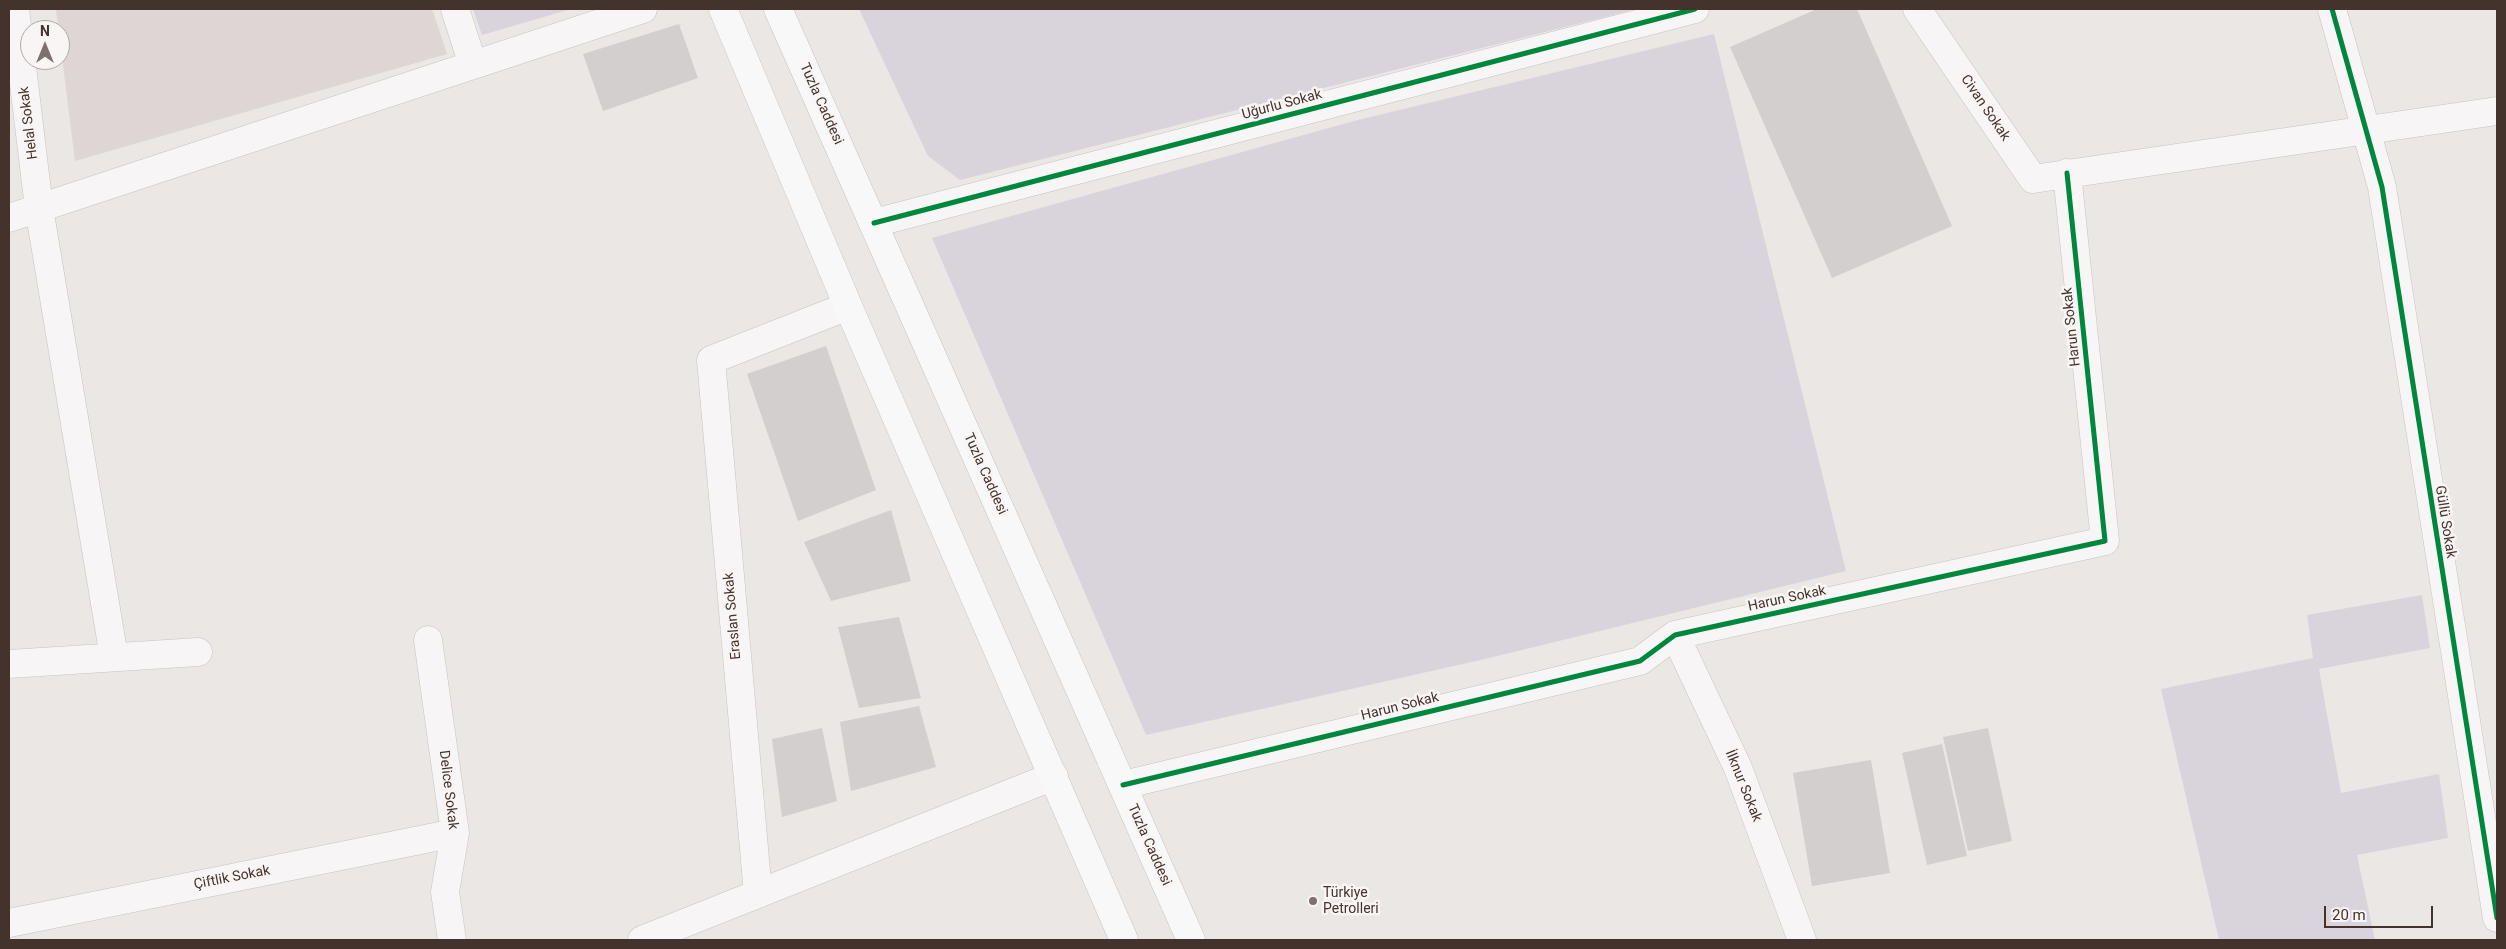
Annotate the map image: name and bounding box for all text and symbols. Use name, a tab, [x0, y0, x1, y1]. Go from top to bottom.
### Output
north arrow	[20, 20, 70, 70]
text: N	[40, 23, 50, 39]
street label: Tuzla Caddesi	[796, 61, 846, 147]
street label: Civan Sokak	[1957, 72, 2013, 144]
street label: Helal Sokak	[16, 86, 42, 160]
street label: Uğurlu Sokak	[1240, 86, 1324, 124]
street label: Harun Sokak	[2059, 287, 2085, 367]
street label: Tuzla Caddesi	[960, 431, 1010, 517]
street label: Güllü Sokak	[2431, 484, 2459, 560]
street label: Eraslan Sokak	[721, 572, 745, 660]
street label: Harun Sokak	[1746, 583, 1828, 615]
street label: Harun Sokak	[1359, 689, 1441, 725]
street label: İlknur Sokak	[1721, 748, 1765, 824]
street label: Delice Sokak	[435, 749, 461, 831]
street label: Tuzla Caddesi	[1124, 802, 1174, 888]
street label: Çiftlik Sokak	[192, 862, 272, 894]
place label: Türkiye Petrolleri	[1323, 885, 1379, 918]
marker: Türkiye Petrolleri	[1307, 895, 1319, 907]
scale bar	[2326, 896, 2435, 928]
text: 20 m	[2332, 906, 2366, 924]

